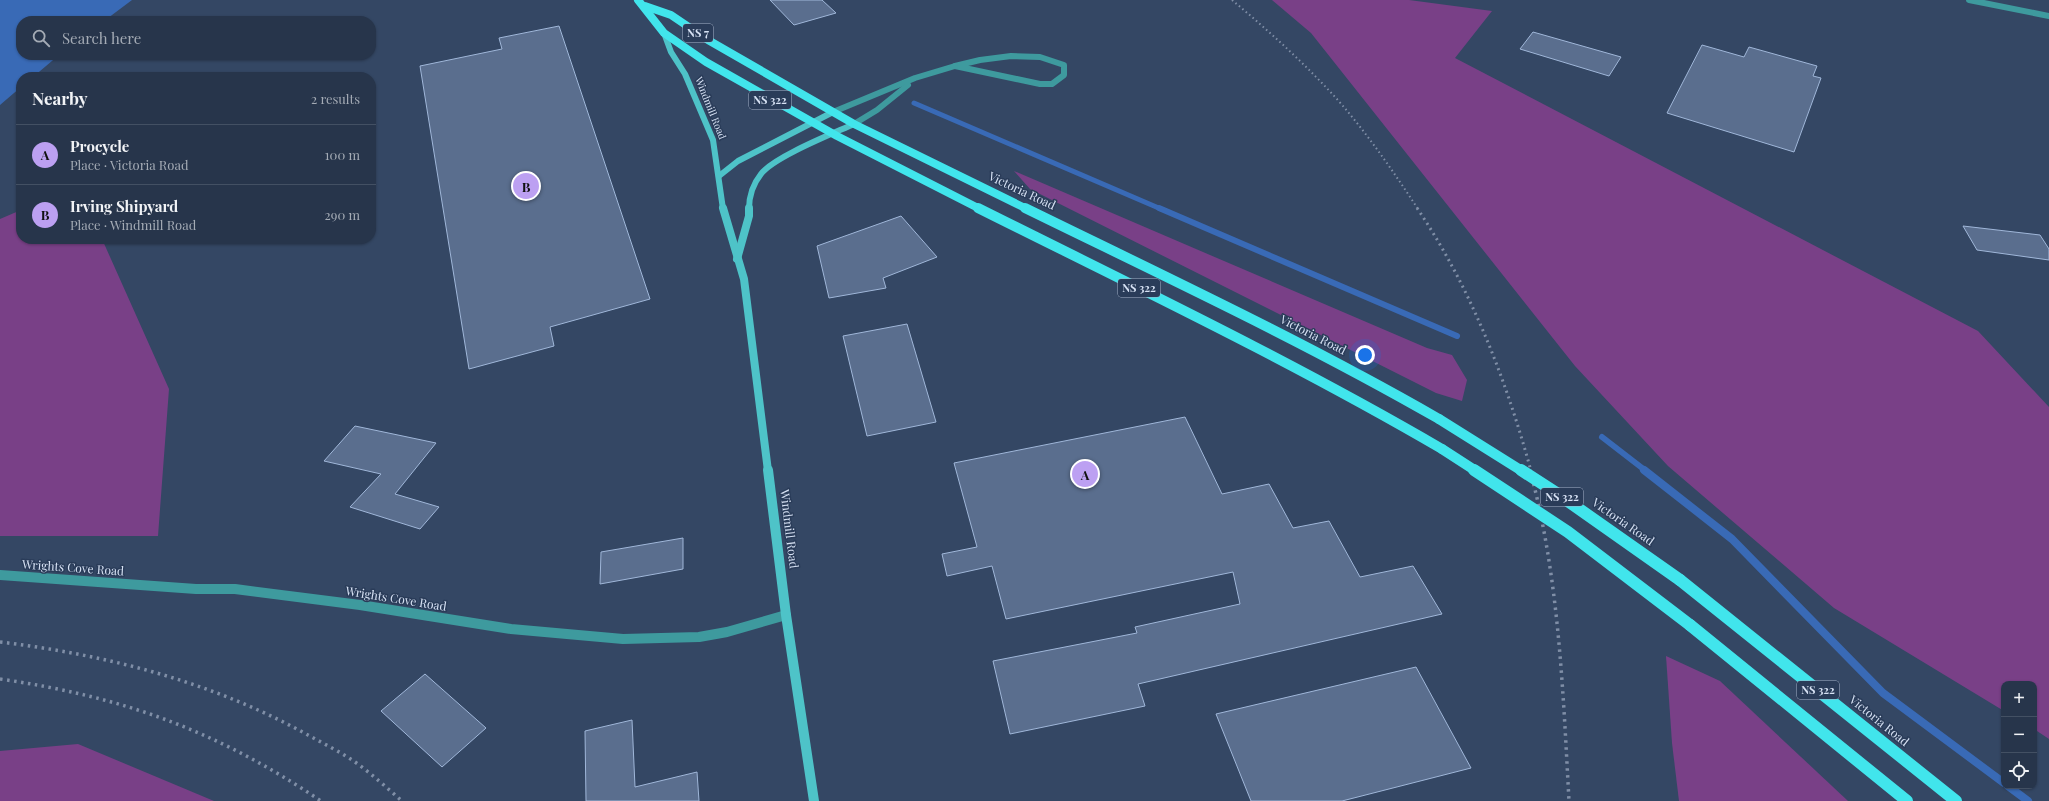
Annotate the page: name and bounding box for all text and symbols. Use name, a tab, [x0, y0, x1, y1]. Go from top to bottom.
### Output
search box	[16, 16, 376, 60]
road number: NS 7	[683, 24, 713, 42]
icon: search	[30, 27, 52, 49]
text: Search here	[62, 28, 141, 48]
street label: Windmill Road	[692, 74, 730, 142]
text: Nearby	[32, 87, 87, 109]
text: 2 results	[311, 90, 360, 107]
road number: NS 322	[749, 91, 791, 109]
text: Procycle	[70, 136, 129, 156]
text: A	[41, 146, 49, 163]
text: 100 m	[325, 146, 360, 163]
text: Place · Victoria Road	[70, 156, 188, 173]
street label: Victoria Road	[985, 167, 1059, 213]
pin: B	[513, 171, 539, 201]
text: Irving Shipyard	[70, 196, 178, 216]
text: B	[41, 206, 49, 223]
text: 290 m	[325, 206, 360, 223]
text: Place · Windmill Road	[70, 216, 196, 233]
road number: NS 322	[1118, 279, 1160, 297]
street label: Victoria Road	[1277, 310, 1349, 358]
your location	[1355, 345, 1375, 365]
pin: A	[1072, 459, 1098, 489]
street label: Windmill Road	[777, 487, 803, 569]
road number: NS 322	[1541, 488, 1583, 506]
street label: Victoria Road	[1589, 493, 1658, 549]
street label: Wrights Cove Road	[21, 555, 125, 579]
street label: Wrights Cove Road	[344, 582, 448, 614]
road number: NS 322	[1797, 681, 1839, 699]
map controls	[2001, 681, 2037, 789]
button: +	[2001, 681, 2037, 717]
street label: Victoria Road	[1846, 691, 1913, 749]
button: −	[2001, 717, 2037, 753]
button: locate	[2001, 753, 2037, 789]

